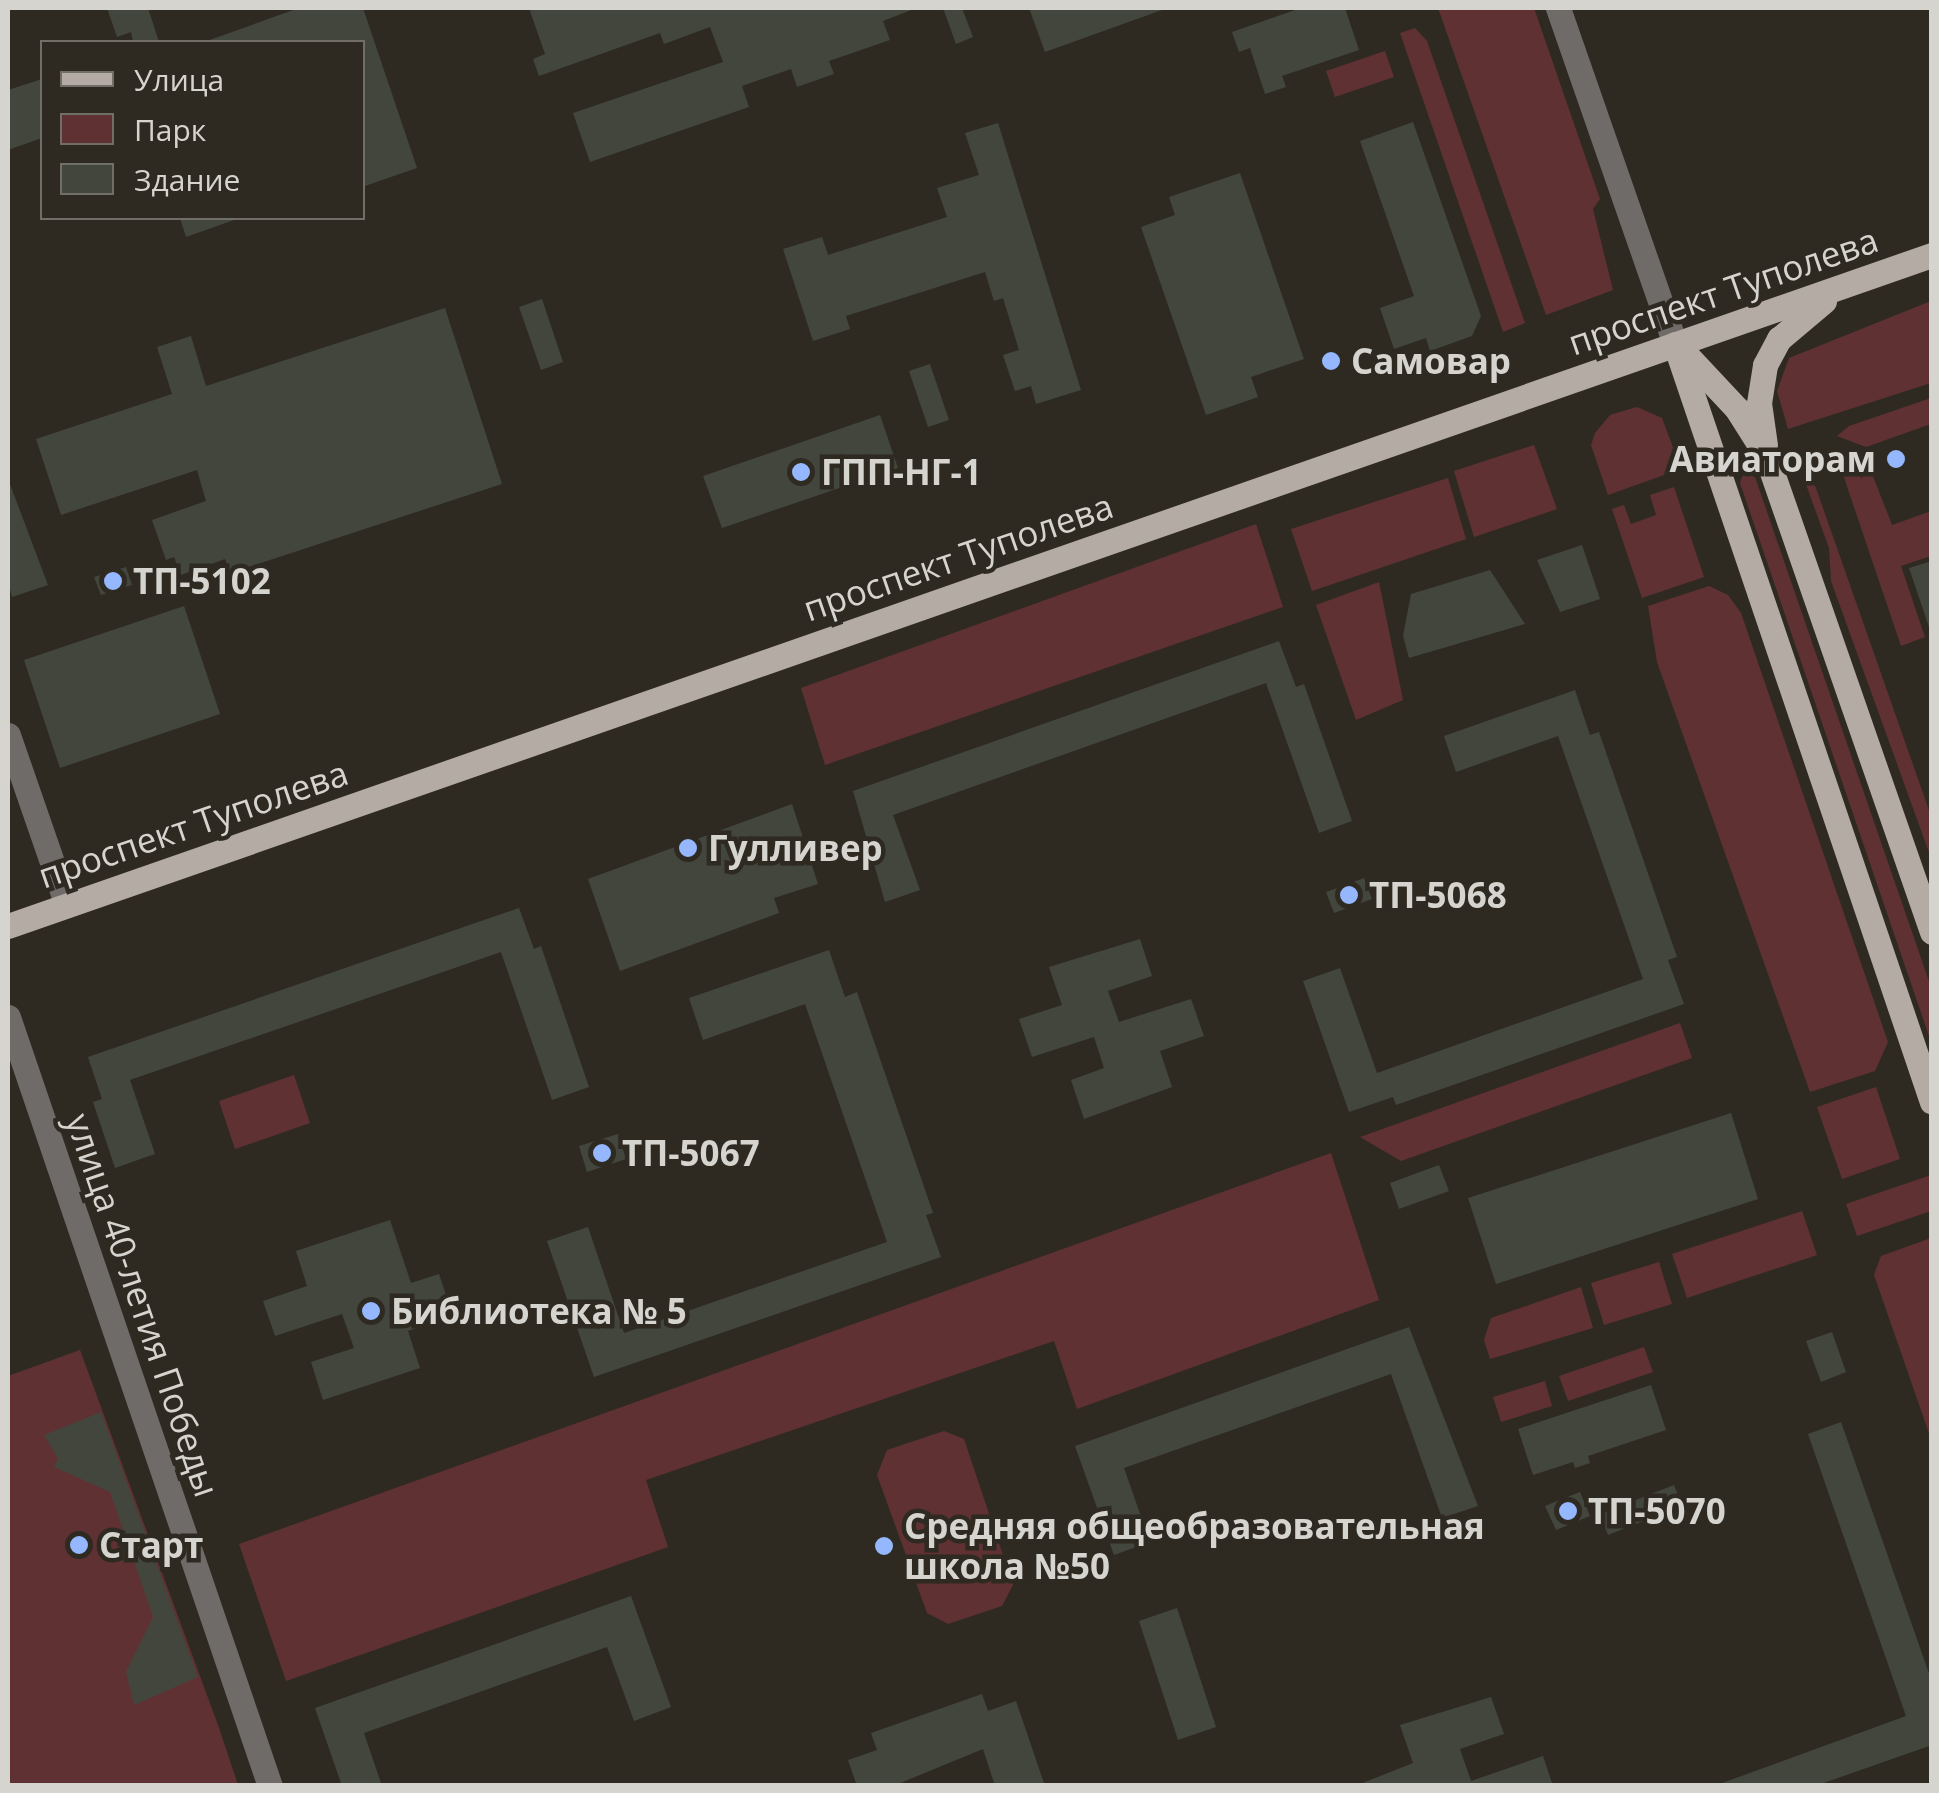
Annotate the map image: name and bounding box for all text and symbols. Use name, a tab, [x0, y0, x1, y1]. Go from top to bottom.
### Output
legend	[40, 40, 365, 220]
text: Улица	[134, 59, 224, 100]
text: Парк	[134, 109, 206, 150]
text: Здание	[134, 159, 240, 200]
street label: проспект Туполева	[1563, 218, 1883, 364]
place label: Самовар	[1351, 340, 1511, 382]
marker: Самовар	[1320, 350, 1342, 372]
place label: Авиаторам	[1670, 438, 1876, 480]
marker: Авиаторам	[1885, 448, 1907, 470]
place label: ГПП-НГ-1	[821, 451, 982, 493]
marker: ГПП-НГ-1	[790, 461, 812, 483]
street label: проспект Туполева	[798, 484, 1118, 630]
place label: ТП-5102	[133, 560, 271, 602]
marker: ТП-5102	[102, 570, 124, 592]
street label: проспект Туполева	[33, 751, 353, 897]
place label: Гулливер	[708, 827, 883, 869]
marker: Гулливер	[677, 837, 699, 859]
place label: ТП-5068	[1369, 874, 1507, 916]
marker: ТП-5068	[1338, 884, 1360, 906]
street label: улица 40-летия Победы	[58, 1108, 228, 1502]
place label: ТП-5067	[622, 1132, 760, 1174]
marker: ТП-5067	[591, 1142, 613, 1164]
place label: Библиотека № 5	[391, 1290, 687, 1332]
marker: Библиотека № 5	[360, 1300, 382, 1322]
place label: ТП-5070	[1588, 1490, 1726, 1532]
marker: ТП-5070	[1557, 1500, 1579, 1522]
place label: Средняя общеобразовательная школа №50	[904, 1505, 1485, 1587]
place label: Старт	[99, 1524, 203, 1566]
marker: Старт	[68, 1534, 90, 1556]
marker: Средняя общеобразовательная школа №50	[873, 1535, 895, 1557]

